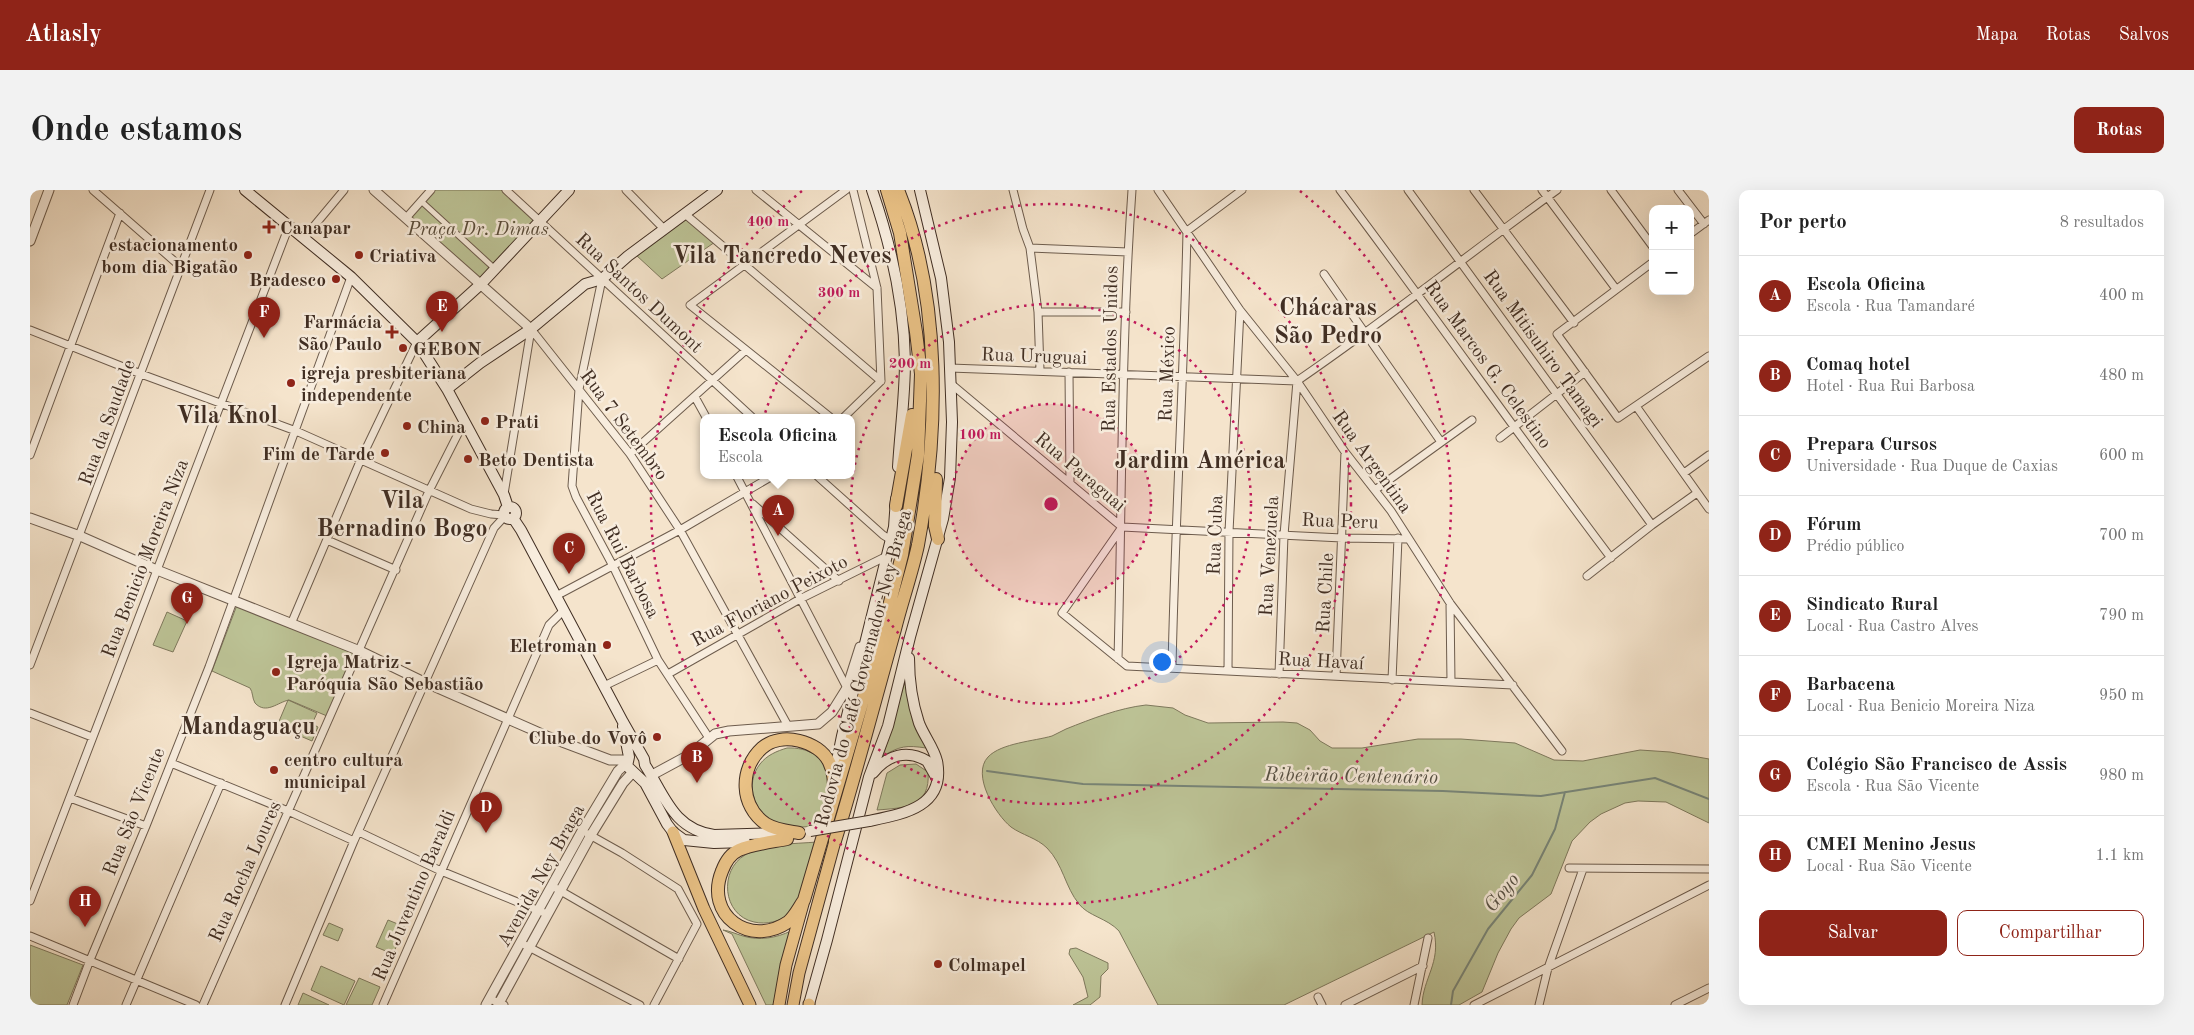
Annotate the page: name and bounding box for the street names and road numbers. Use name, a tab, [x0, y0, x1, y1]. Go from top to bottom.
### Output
street label: Rua Santos Dumont	[571, 230, 705, 357]
street label: Rua Estados Unidos	[1101, 266, 1122, 432]
street label: Rua Mitisuhiro Tamagi	[1479, 267, 1605, 432]
street label: Rua Marcos G. Celestino	[1420, 278, 1554, 453]
street label: Rua México	[1157, 326, 1180, 422]
street label: Rua Uruguai	[981, 346, 1087, 369]
street label: Rua da Saudade	[77, 357, 140, 488]
street label: Rua 7 Setembro	[575, 367, 671, 484]
street label: Rua Argentina	[1328, 408, 1415, 518]
street label: Rua Paraguai	[1030, 430, 1128, 516]
street label: Rua Benicio Moreira Niza	[100, 456, 193, 661]
street label: Rua Rui Barbosa	[582, 489, 662, 622]
street label: Rua Cuba	[1206, 494, 1227, 576]
street label: Rua Venezuela	[1258, 495, 1283, 617]
street label: Rodovia do Café Governador Ney Braga	[813, 507, 916, 829]
street label: Rua Peru	[1301, 512, 1379, 533]
street label: Rua Chile	[1315, 552, 1338, 634]
street label: Rua Floriano Peixoto	[689, 553, 851, 651]
street label: Rua Havaí	[1277, 651, 1365, 674]
street label: Rua São Vicente	[101, 745, 170, 879]
street label: Rua Rocha Loures	[207, 799, 286, 945]
street label: Avenida Ney Braga	[495, 801, 590, 951]
street label: Rua Juventino Baraldi	[371, 808, 460, 984]

